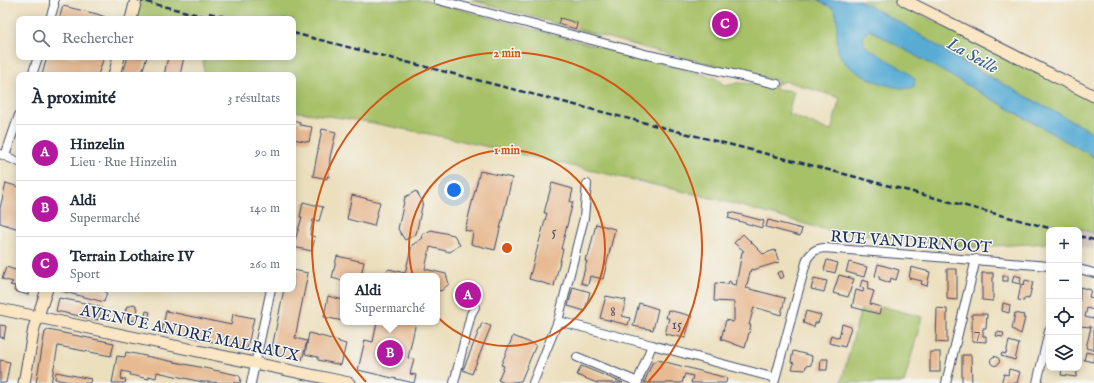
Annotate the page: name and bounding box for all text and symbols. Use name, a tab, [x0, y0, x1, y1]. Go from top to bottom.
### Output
pin: C	[712, 9, 738, 39]
search box	[16, 16, 296, 60]
icon: search	[30, 27, 52, 49]
text: Rechercher	[62, 29, 134, 48]
water label: La Seille	[942, 33, 1002, 79]
text: 2 min	[493, 46, 521, 61]
text: À proximité	[32, 88, 116, 109]
text: 3 résultats	[228, 90, 280, 107]
text: Hinzelin	[70, 135, 125, 154]
text: 1 min	[494, 143, 521, 158]
text: A	[41, 144, 49, 161]
text: 90 m	[255, 144, 280, 161]
text: Lieu · Rue Hinzelin	[70, 154, 177, 171]
your location	[444, 180, 464, 200]
text: Aldi	[70, 191, 96, 210]
text: B	[41, 200, 49, 217]
text: 140 m	[250, 200, 280, 217]
text: Supermarché	[70, 210, 140, 227]
house number: 5	[551, 223, 557, 241]
street label: RUE VANDERNOOT	[830, 227, 993, 259]
map controls	[1046, 227, 1082, 371]
button: +	[1046, 227, 1082, 263]
centre of rings	[500, 241, 514, 255]
text: Terrain Lothaire IV	[70, 247, 194, 266]
text: C	[40, 256, 50, 273]
text: 260 m	[249, 256, 280, 273]
button: −	[1046, 263, 1082, 299]
text: Sport	[70, 266, 100, 283]
popup	[340, 273, 440, 325]
pin: A	[455, 280, 481, 310]
text: Aldi	[355, 281, 381, 300]
street label: AVENUE ANDRÉ MALRAUX	[77, 299, 301, 367]
button: locate	[1046, 299, 1082, 335]
text: Supermarché	[355, 300, 425, 317]
house number: 8	[610, 303, 616, 321]
house number: 15	[672, 316, 682, 334]
house number: 7	[974, 324, 980, 342]
button: layers	[1046, 335, 1082, 371]
pin: B	[377, 338, 403, 368]

